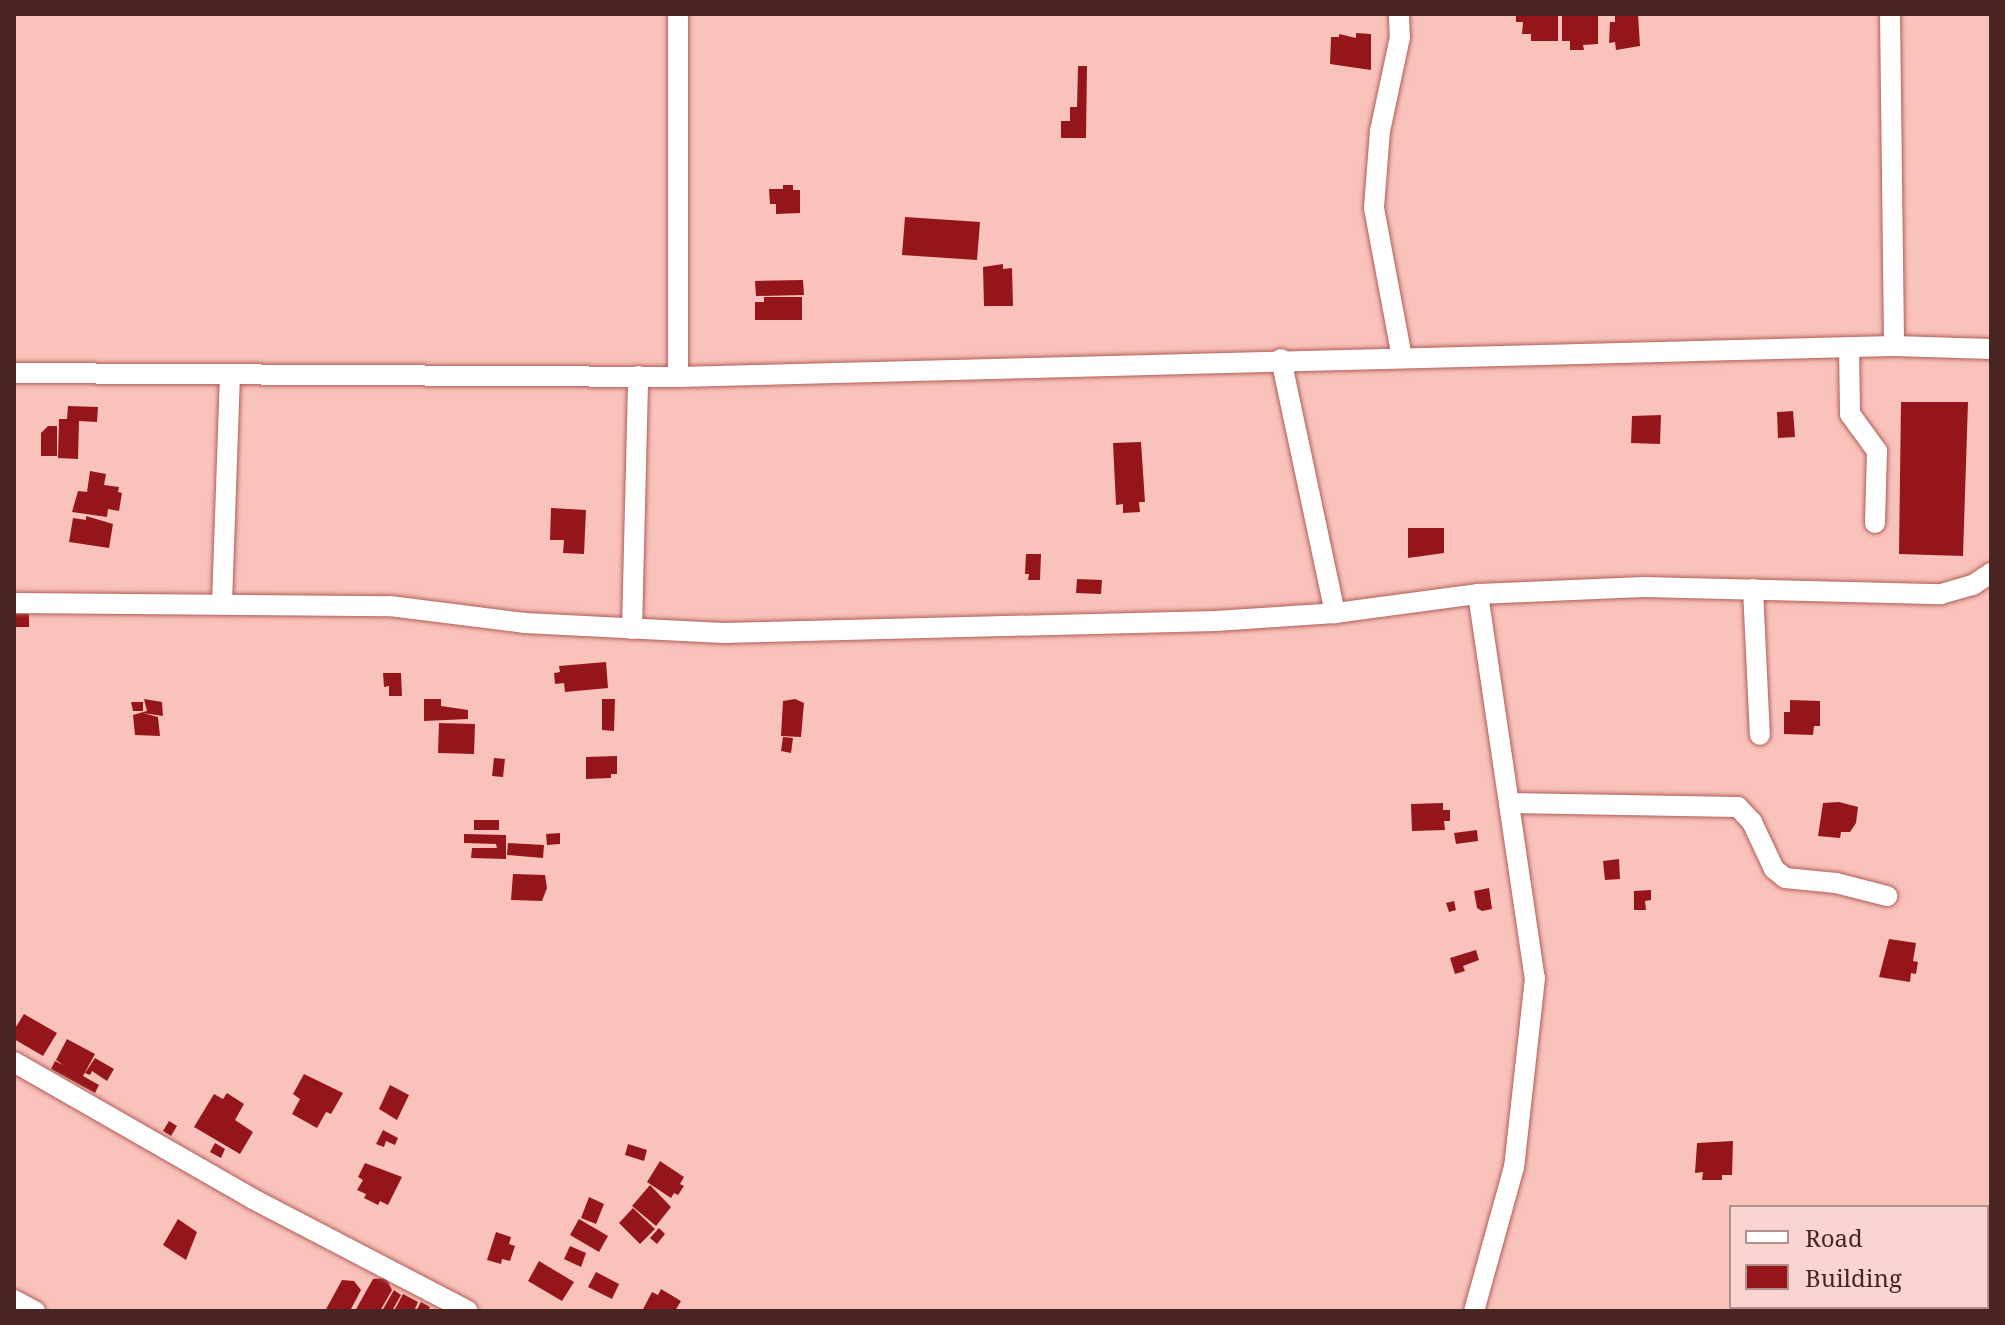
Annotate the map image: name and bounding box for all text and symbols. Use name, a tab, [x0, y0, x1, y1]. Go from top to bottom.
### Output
legend	[1729, 1205, 1989, 1309]
text: Road	[1805, 1221, 1863, 1254]
text: Building	[1805, 1261, 1902, 1294]

